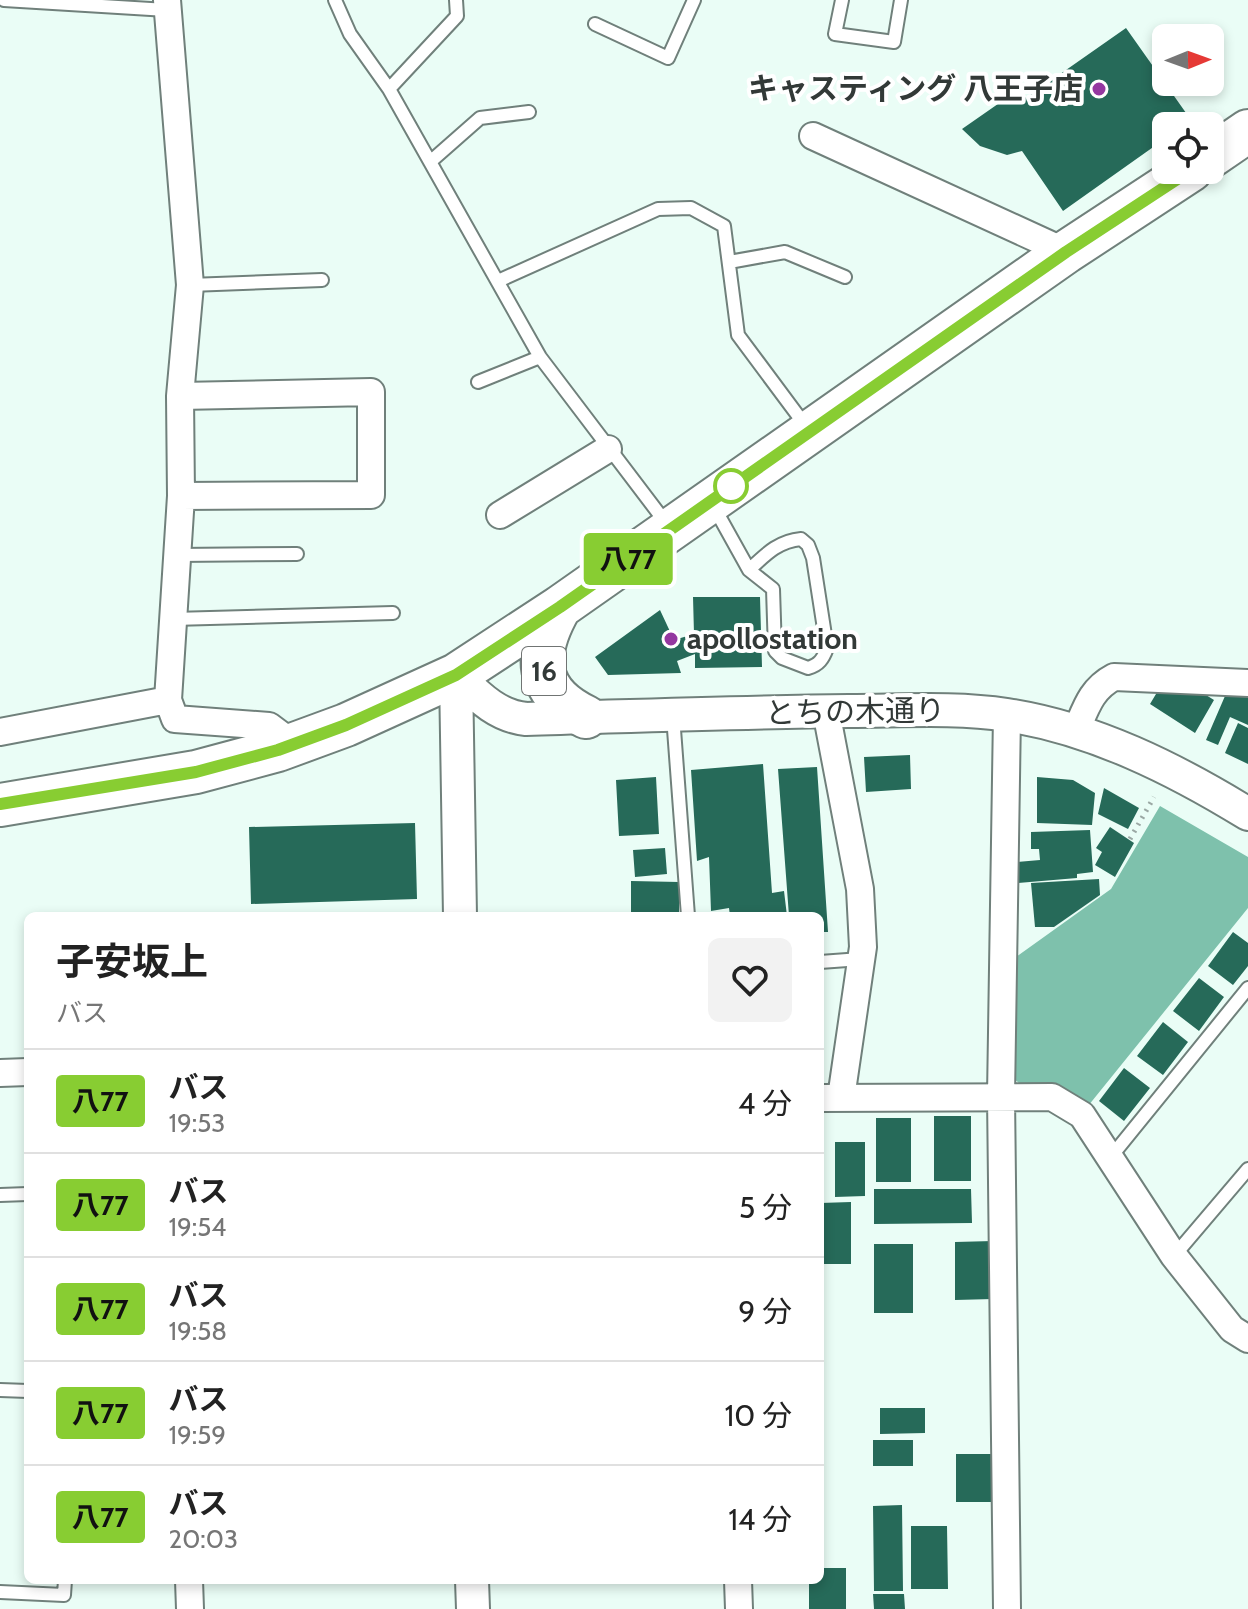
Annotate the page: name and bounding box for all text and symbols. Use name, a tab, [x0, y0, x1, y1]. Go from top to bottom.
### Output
north arrow	[1152, 24, 1224, 96]
map controls	[1152, 24, 1224, 184]
place label: キャスティング 八王子店	[748, 70, 1083, 107]
marker: キャスティング 八王子店	[1090, 80, 1108, 98]
button: locate	[1152, 112, 1224, 184]
unlabelled marker	[714, 469, 748, 503]
line badge: 八77	[582, 533, 674, 585]
text: 八77	[600, 542, 656, 576]
place label: apollostation	[687, 620, 858, 657]
marker: apollostation	[662, 630, 680, 648]
road number: 16	[522, 647, 566, 695]
street label: とちの木通り	[765, 691, 945, 732]
text: 子安坂上	[56, 938, 208, 985]
button: heart	[708, 938, 792, 1022]
text: バス	[56, 997, 108, 1029]
text: バス	[169, 1069, 229, 1106]
text: 八77	[72, 1084, 129, 1118]
text: 4 分	[738, 1085, 792, 1122]
text: 19:53	[169, 1107, 225, 1139]
text: バス	[169, 1173, 229, 1210]
text: 八77	[72, 1188, 129, 1222]
text: 5 分	[739, 1189, 792, 1226]
text: 19:54	[169, 1211, 226, 1243]
text: バス	[169, 1277, 229, 1314]
text: 八77	[72, 1292, 129, 1326]
text: 9 分	[738, 1293, 792, 1330]
text: 19:58	[169, 1315, 227, 1347]
text: バス	[169, 1381, 229, 1418]
text: 八77	[72, 1396, 129, 1430]
text: 10 分	[725, 1397, 792, 1434]
text: 19:59	[169, 1419, 226, 1451]
text: バス	[169, 1485, 229, 1522]
text: 八77	[72, 1500, 129, 1534]
text: 14 分	[728, 1501, 792, 1538]
text: 20:03	[169, 1523, 238, 1555]

